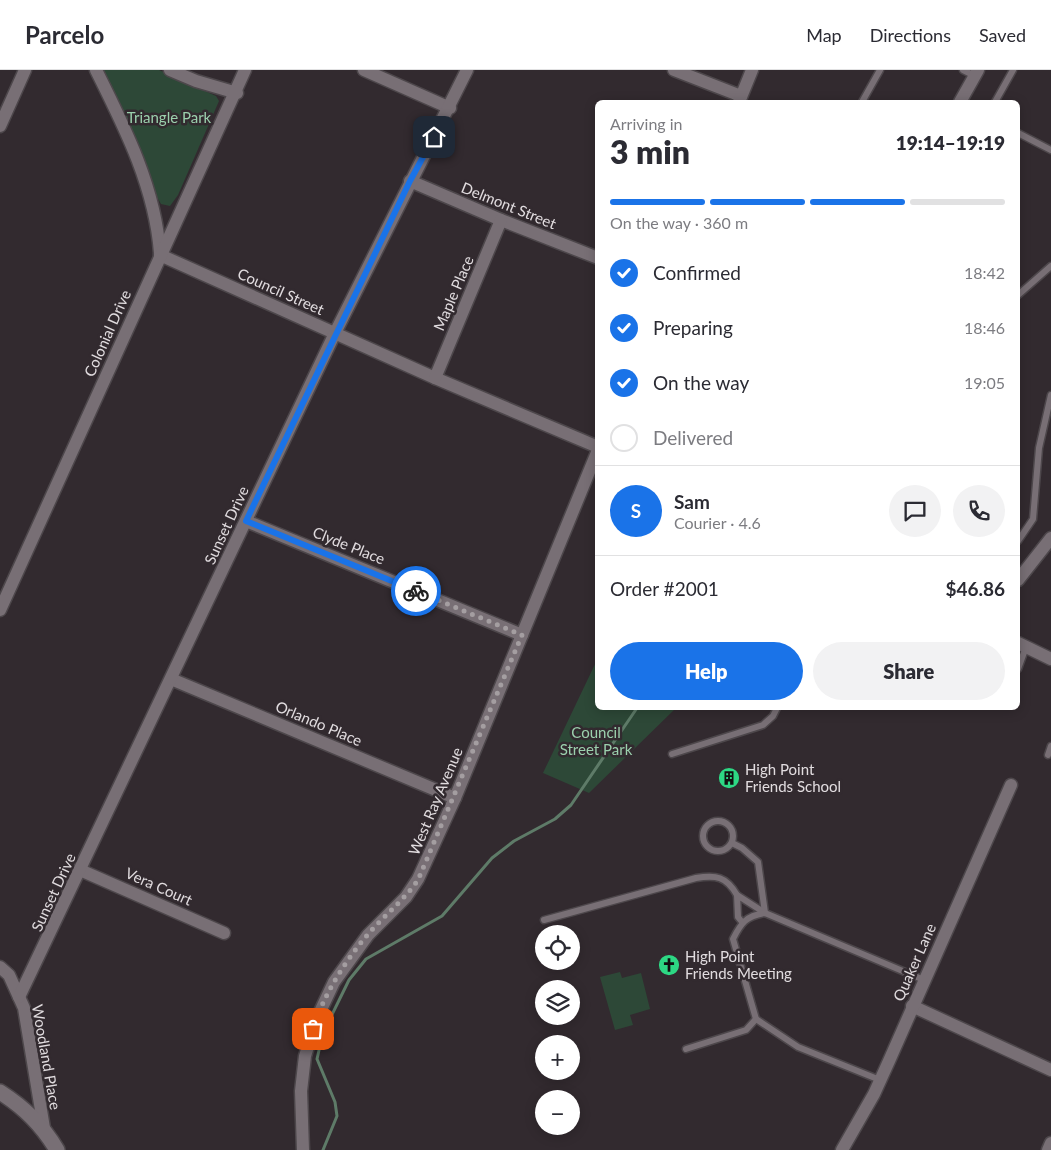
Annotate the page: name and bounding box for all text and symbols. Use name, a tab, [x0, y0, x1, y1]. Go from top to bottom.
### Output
text: Parcelo	[25, 20, 104, 49]
text: Map	[806, 24, 842, 46]
text: Directions	[870, 24, 951, 46]
text: Saved	[979, 24, 1026, 46]
park label: Triangle Park	[127, 108, 212, 126]
text: Arriving in	[610, 114, 683, 133]
pin	[413, 116, 455, 158]
icon: home	[420, 123, 448, 151]
text: 19:14–19:19	[896, 131, 1005, 154]
text: 3 min	[610, 132, 690, 171]
street label: Delmont Street	[459, 178, 560, 232]
text: On the way · 360 m	[610, 213, 748, 232]
street label: Maple Place	[429, 253, 477, 333]
icon: check	[610, 259, 638, 287]
text: Confirmed	[653, 261, 741, 284]
text: 18:42	[964, 263, 1005, 282]
street label: Council Street	[235, 264, 328, 318]
street label: Colonial Drive	[80, 287, 134, 379]
icon: check	[610, 314, 638, 342]
text: Preparing	[653, 316, 733, 339]
text: 18:46	[964, 318, 1005, 337]
icon: check	[610, 369, 638, 397]
text: On the way	[653, 371, 749, 394]
text: 19:05	[964, 373, 1005, 392]
text: Delivered	[653, 426, 733, 449]
street label: Sunset Drive	[200, 483, 252, 567]
button: chat	[889, 485, 941, 537]
button: phone	[953, 485, 1005, 537]
text: Sam	[674, 490, 710, 513]
text: S	[631, 499, 641, 522]
text: Courier · 4.6	[674, 513, 761, 532]
street label: Clyde Place	[310, 522, 388, 568]
courier	[391, 566, 441, 616]
icon: bike	[402, 577, 430, 605]
text: Order #2001	[610, 577, 719, 600]
text: $46.86	[945, 577, 1005, 600]
button: Help	[610, 642, 803, 700]
button: Share	[813, 642, 1005, 700]
street label: Orlando Place	[273, 697, 365, 749]
park label: Council Street Park	[560, 723, 633, 758]
street label: West Ray Avenue	[404, 744, 466, 858]
place label: High Point Friends School	[745, 760, 841, 795]
building icon: High Point Friends School	[717, 766, 741, 790]
street label: Sunset Drive	[27, 850, 79, 934]
street label: Vera Court	[123, 863, 196, 909]
street label: Quaker Lane	[889, 920, 939, 1004]
map controls	[535, 925, 580, 1135]
button: locate	[535, 925, 580, 970]
place label: High Point Friends Meeting	[685, 947, 792, 982]
church icon: High Point Friends Meeting	[657, 953, 681, 977]
button: layers	[535, 980, 580, 1025]
street label: Woodland Place	[29, 1003, 65, 1111]
pin	[292, 1008, 334, 1050]
icon: bag	[299, 1015, 327, 1043]
button: +	[535, 1035, 580, 1080]
button: −	[535, 1090, 580, 1135]

